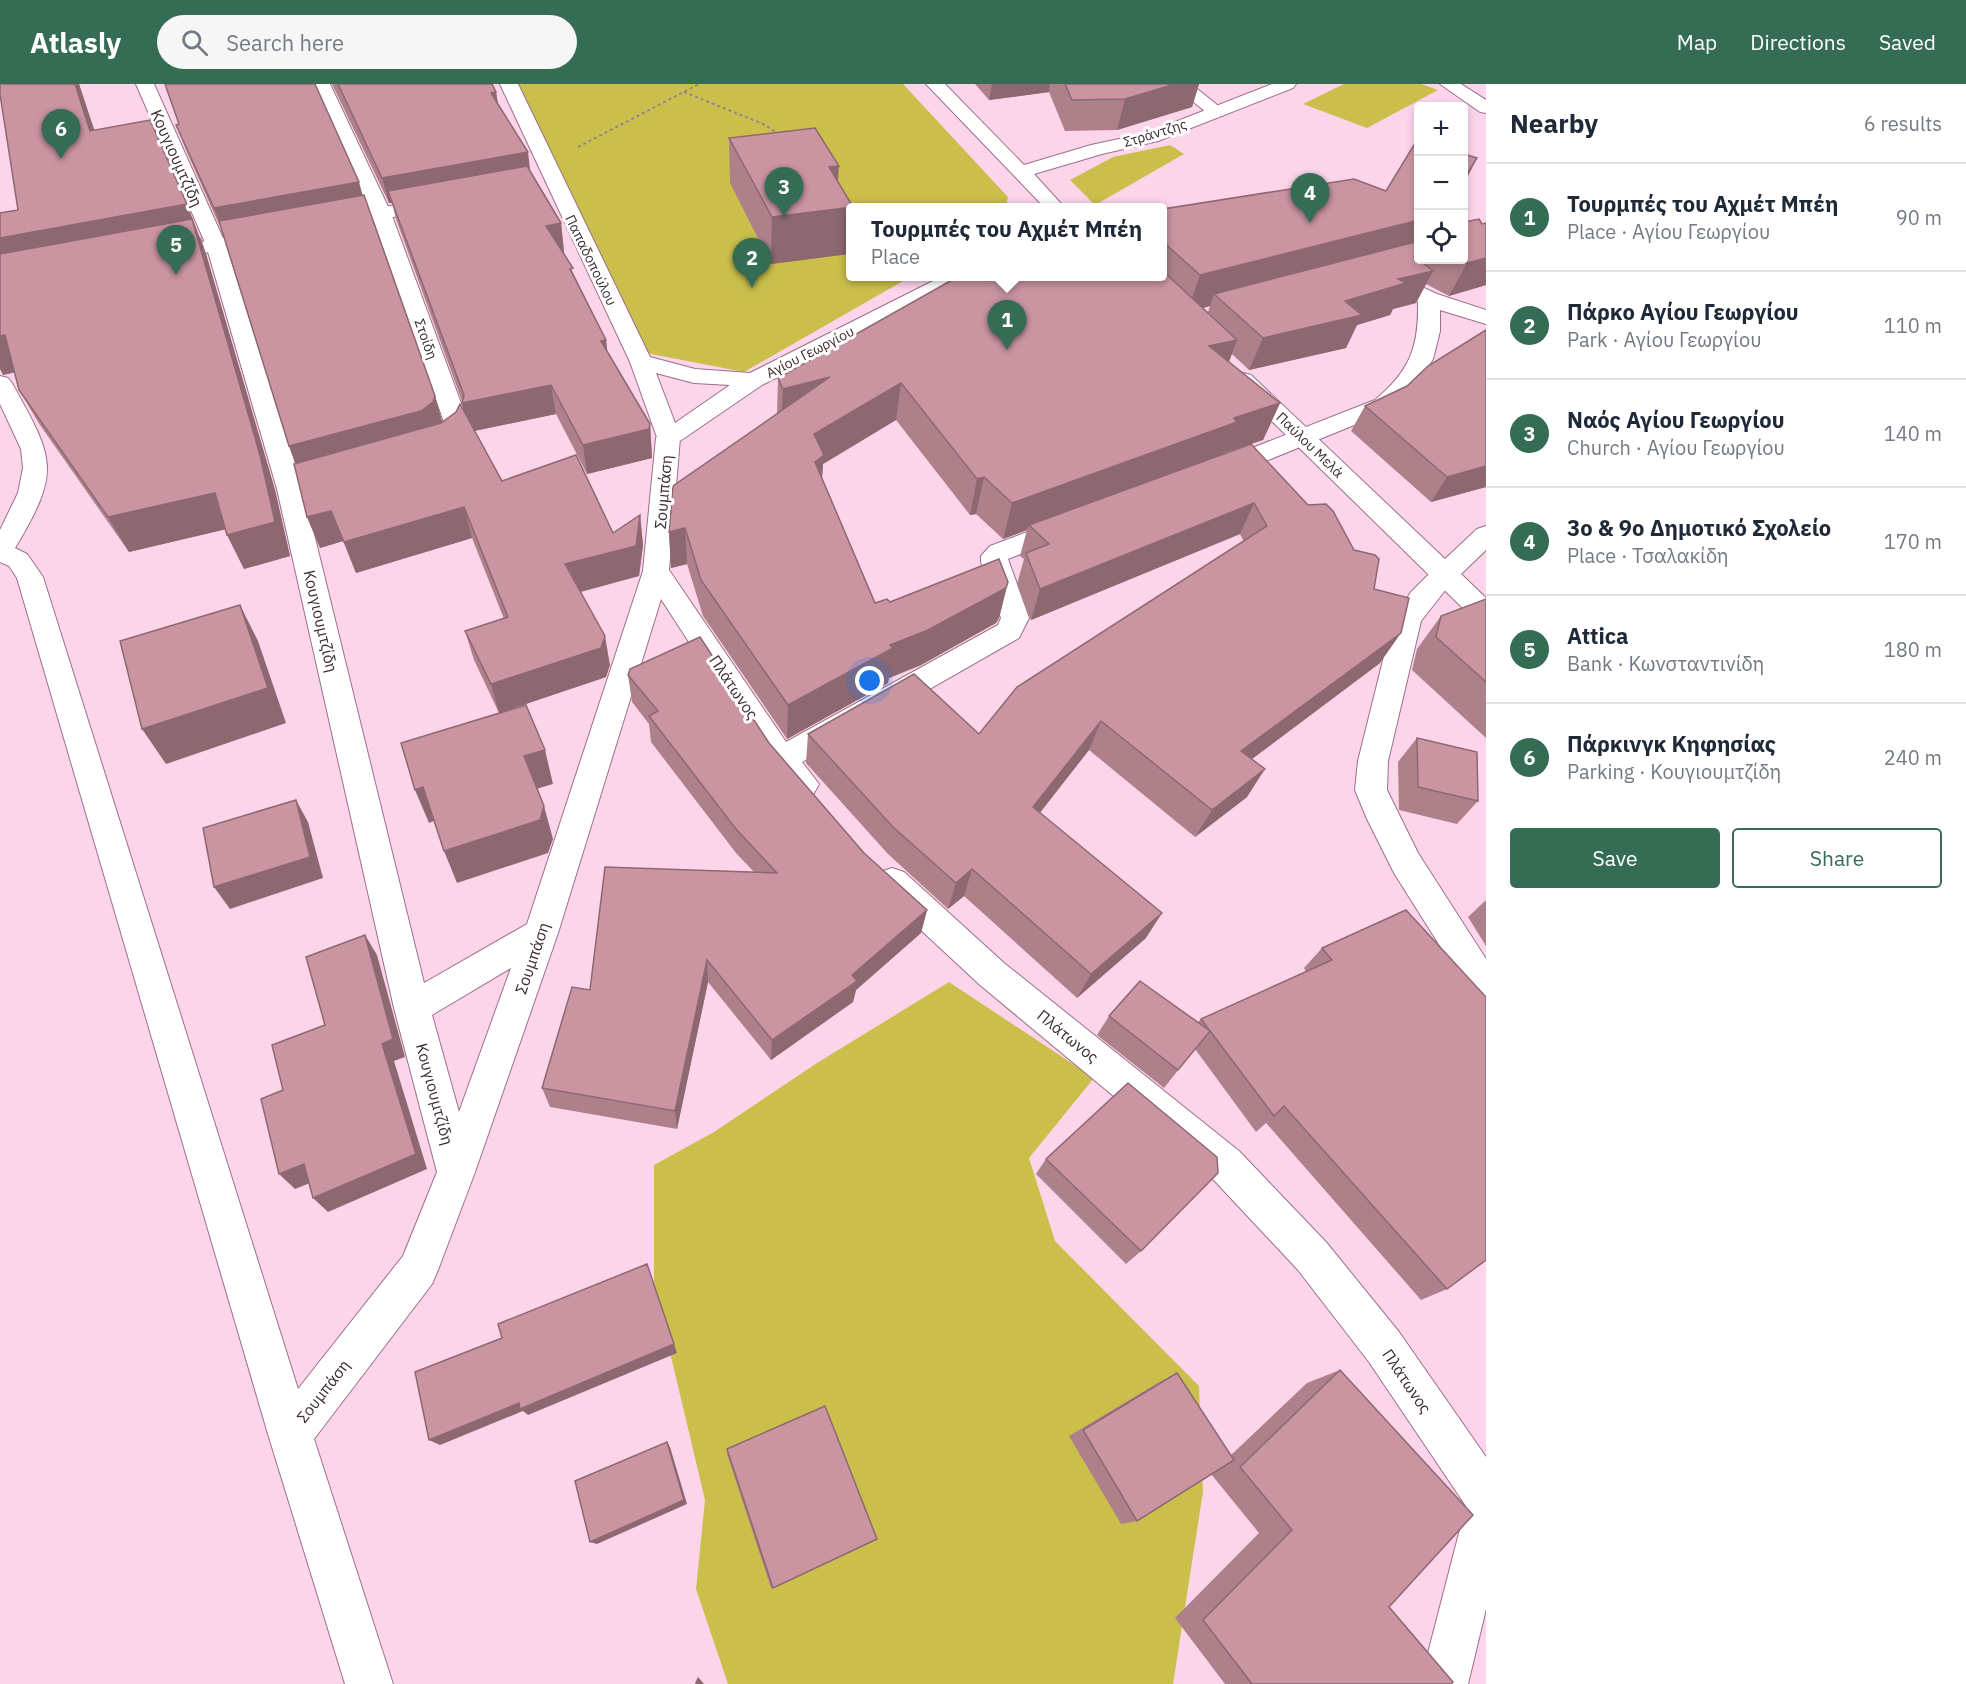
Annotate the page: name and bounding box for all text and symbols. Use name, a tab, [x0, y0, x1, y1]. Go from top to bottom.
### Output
search box	[157, 15, 577, 69]
text: Atlasly	[30, 24, 121, 61]
icon: search	[178, 26, 211, 59]
text: Search here	[226, 28, 344, 57]
text: Map	[1677, 28, 1717, 56]
text: Directions	[1750, 28, 1846, 56]
text: Saved	[1879, 28, 1936, 56]
map controls	[1414, 102, 1468, 264]
button: +	[1414, 102, 1468, 156]
street label: Κουγιουμτζίδη	[147, 106, 207, 210]
text: Nearby	[1510, 106, 1598, 140]
pin: 6	[42, 110, 80, 159]
text: 6 results	[1864, 110, 1942, 137]
street label: Στράντζης	[1121, 115, 1189, 151]
button: −	[1414, 156, 1468, 210]
pin: 3	[764, 168, 804, 217]
pin: 4	[1290, 174, 1330, 223]
text: Τουρμπές του Αχμέτ Μπέη	[1567, 189, 1838, 218]
popup	[846, 203, 1167, 281]
text: 1	[1524, 204, 1536, 231]
text: 90 m	[1896, 204, 1942, 231]
button: locate	[1414, 210, 1468, 264]
street label: Παπαδοπούλου	[561, 212, 621, 308]
text: Τουρμπές του Αχμέτ Μπέη	[871, 214, 1142, 243]
text: Place · Αγίου Γεωργίου	[1567, 218, 1770, 245]
pin: 5	[156, 226, 195, 275]
pin: 2	[732, 238, 771, 288]
text: Place	[871, 243, 920, 270]
text: Πάρκο Αγίου Γεωργίου	[1567, 297, 1799, 326]
pin: 1	[988, 300, 1026, 350]
text: 2	[1524, 312, 1536, 339]
text: 110 m	[1884, 312, 1942, 339]
street label: Στοίδη	[410, 316, 442, 362]
street label: Αγίου Γεωργίου	[763, 322, 857, 382]
text: Park · Αγίου Γεωργίου	[1567, 326, 1762, 353]
text: Ναός Αγίου Γεωργίου	[1567, 405, 1785, 434]
street label: Παύλου Μελά	[1272, 408, 1348, 482]
text: 3	[1524, 420, 1536, 447]
text: 140 m	[1884, 420, 1942, 447]
text: Church · Αγίου Γεωργίου	[1567, 434, 1785, 461]
street label: Σουμπάση	[650, 454, 676, 530]
text: 3ο & 9ο Δημοτικό Σχολείο	[1567, 513, 1831, 542]
text: 4	[1524, 528, 1536, 555]
text: 170 m	[1884, 528, 1942, 555]
text: Place · Τσαλακίδη	[1567, 542, 1729, 569]
street label: Κουγιουμτζίδη	[299, 568, 343, 674]
text: Attica	[1567, 621, 1629, 650]
text: 5	[1524, 636, 1536, 663]
text: 180 m	[1884, 636, 1942, 663]
text: Bank · Κωνσταντινίδη	[1567, 650, 1764, 677]
street label: Πλάτωνος	[705, 651, 763, 723]
your location	[855, 666, 884, 695]
text: Πάρκινγκ Κηφησίας	[1567, 729, 1776, 758]
text: 6	[1524, 744, 1536, 771]
text: 240 m	[1884, 744, 1942, 771]
text: Parking · Κουγιουμτζίδη	[1567, 758, 1781, 785]
button: Save	[1510, 828, 1720, 888]
button: Share	[1732, 828, 1942, 888]
street label: Σουμπάση	[510, 920, 554, 996]
street label: Πλάτωνος	[1033, 1005, 1103, 1067]
street label: Κουγιουμτζίδη	[412, 1041, 458, 1147]
street label: Πλάτωνος	[1378, 1345, 1436, 1417]
street label: Σουμπάση	[292, 1356, 354, 1426]

